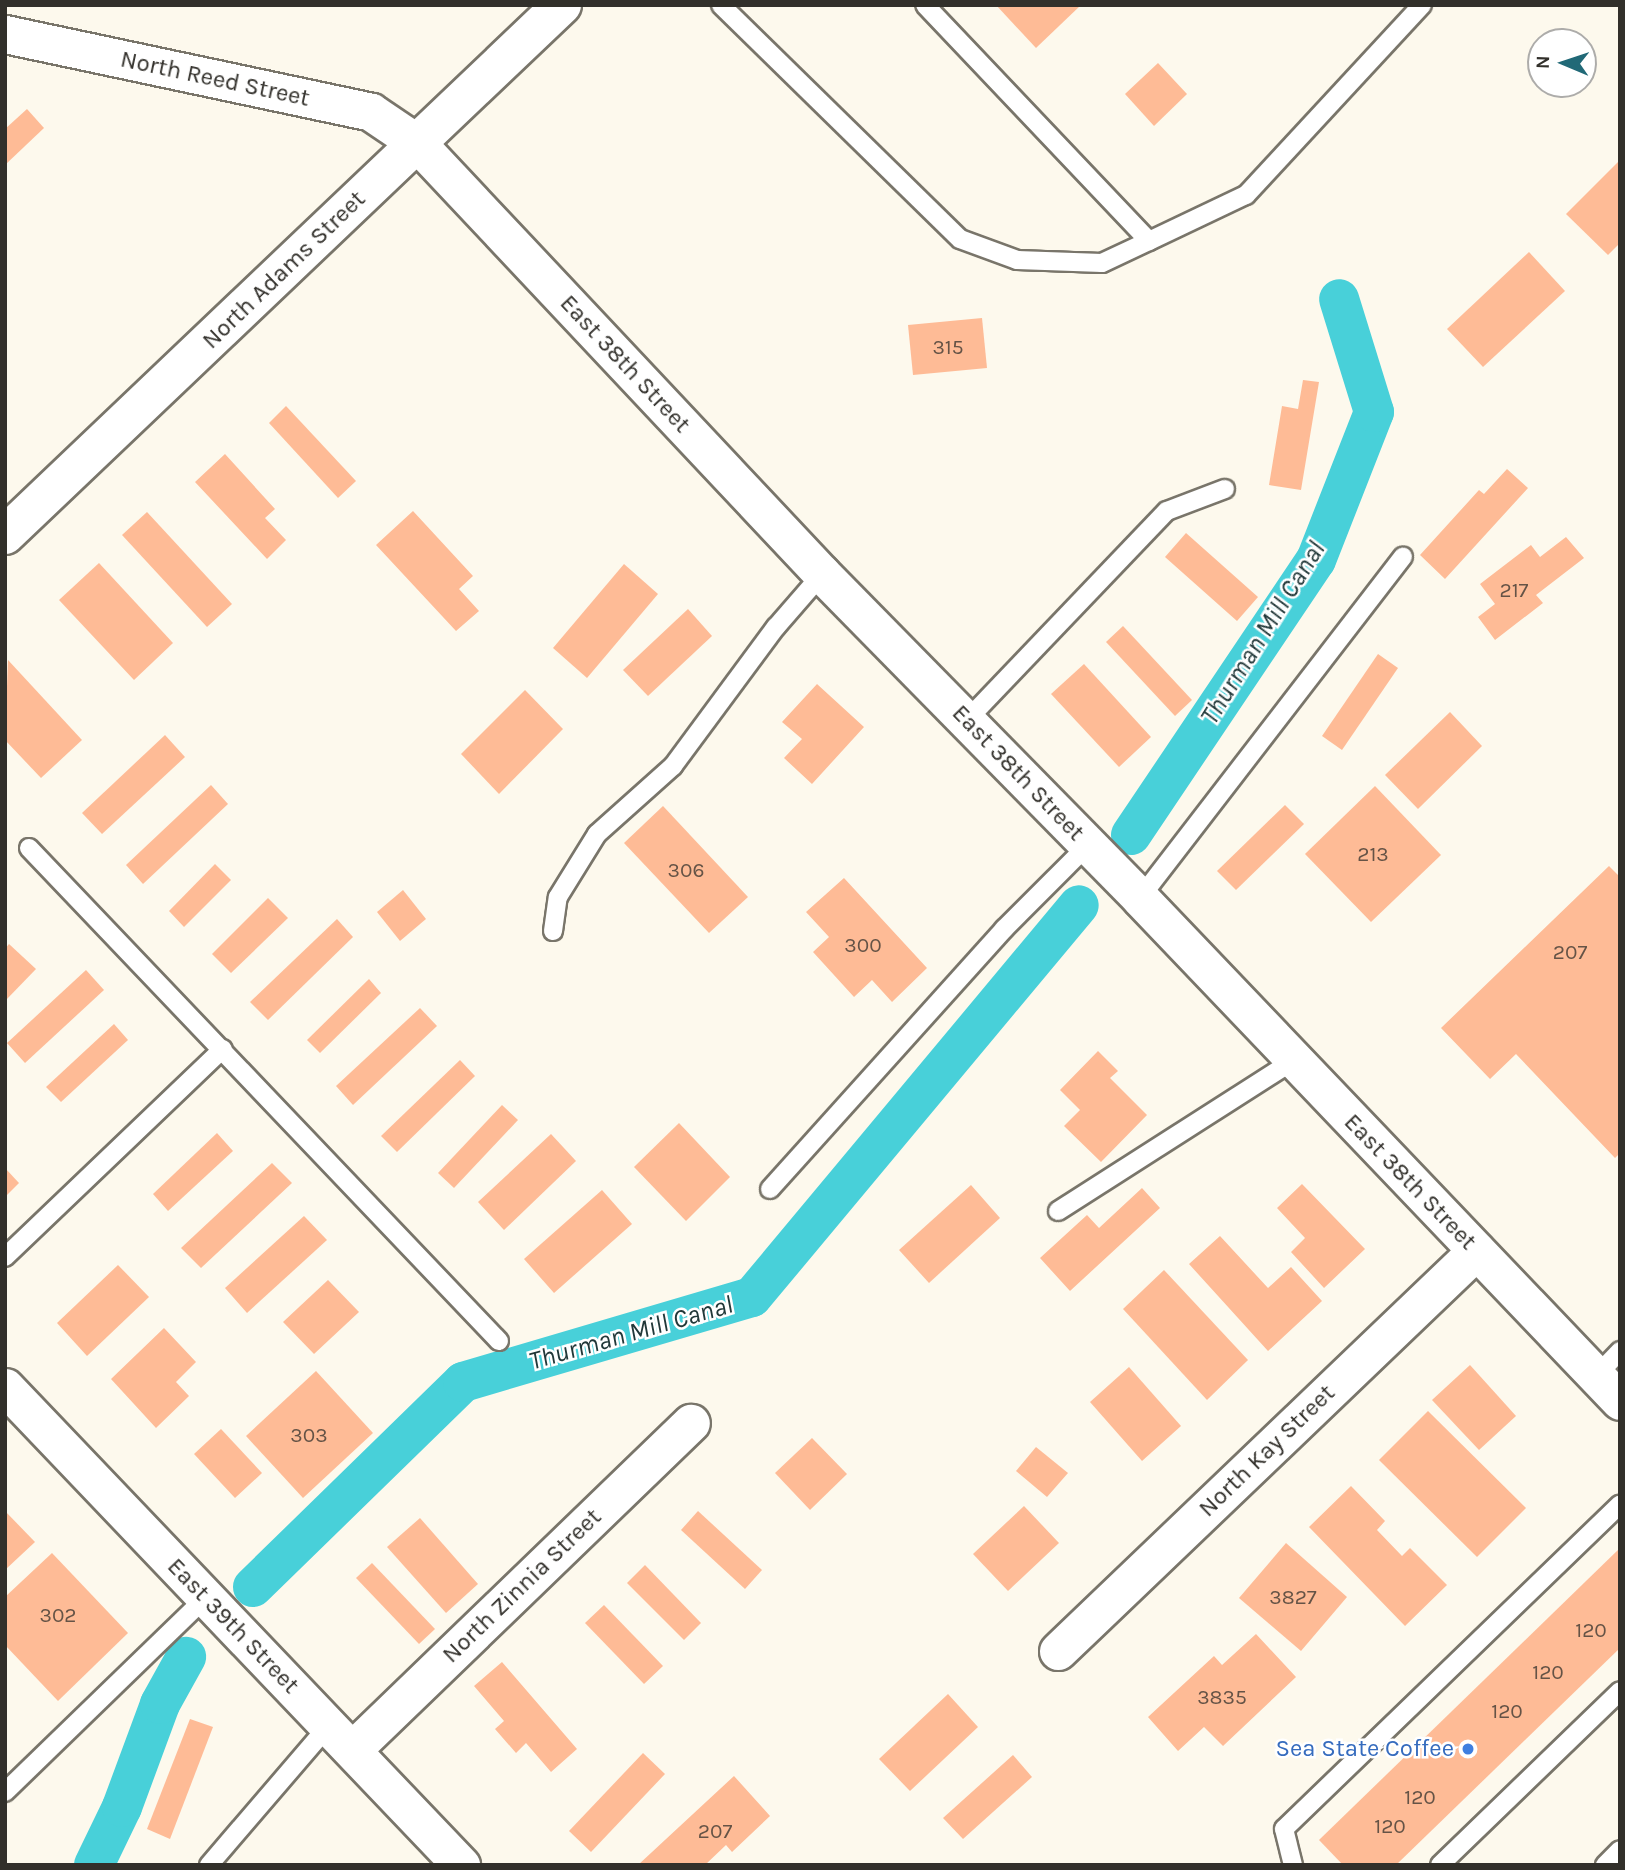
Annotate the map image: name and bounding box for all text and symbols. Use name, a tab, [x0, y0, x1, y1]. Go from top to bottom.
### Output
north arrow	[1527, 28, 1597, 98]
street label: North Reed Street	[118, 45, 312, 113]
text: N	[1532, 55, 1554, 70]
street label: North Adams Street	[197, 185, 371, 355]
street label: East 38th Street	[554, 289, 696, 439]
house number: 315	[932, 334, 964, 360]
water label: Thurman Mill Canal	[1194, 536, 1332, 730]
house number: 217	[1500, 577, 1528, 603]
street label: East 38th Street	[946, 699, 1090, 847]
house number: 213	[1357, 841, 1389, 867]
house number: 306	[668, 857, 704, 883]
house number: 300	[844, 932, 882, 958]
house number: 207	[1553, 939, 1587, 965]
street label: East 38th Street	[1338, 1108, 1482, 1256]
water label: Thurman Mill Canal	[526, 1289, 736, 1377]
street label: North Kay Street	[1193, 1379, 1341, 1523]
house number: 303	[290, 1422, 328, 1448]
street label: North Zinnia Street	[437, 1503, 607, 1669]
street label: East 39th Street	[161, 1552, 305, 1700]
house number: 3827	[1269, 1584, 1317, 1610]
house number: 302	[39, 1602, 77, 1628]
house number: 120	[1575, 1617, 1607, 1643]
house number: 120	[1532, 1659, 1564, 1685]
house number: 3835	[1197, 1684, 1247, 1710]
house number: 120	[1491, 1698, 1523, 1724]
place label: Sea State Coffee	[1276, 1735, 1454, 1763]
marker: Sea State Coffee	[1460, 1741, 1476, 1757]
house number: 120	[1404, 1784, 1436, 1810]
house number: 120	[1374, 1813, 1406, 1839]
house number: 207	[698, 1818, 732, 1844]

